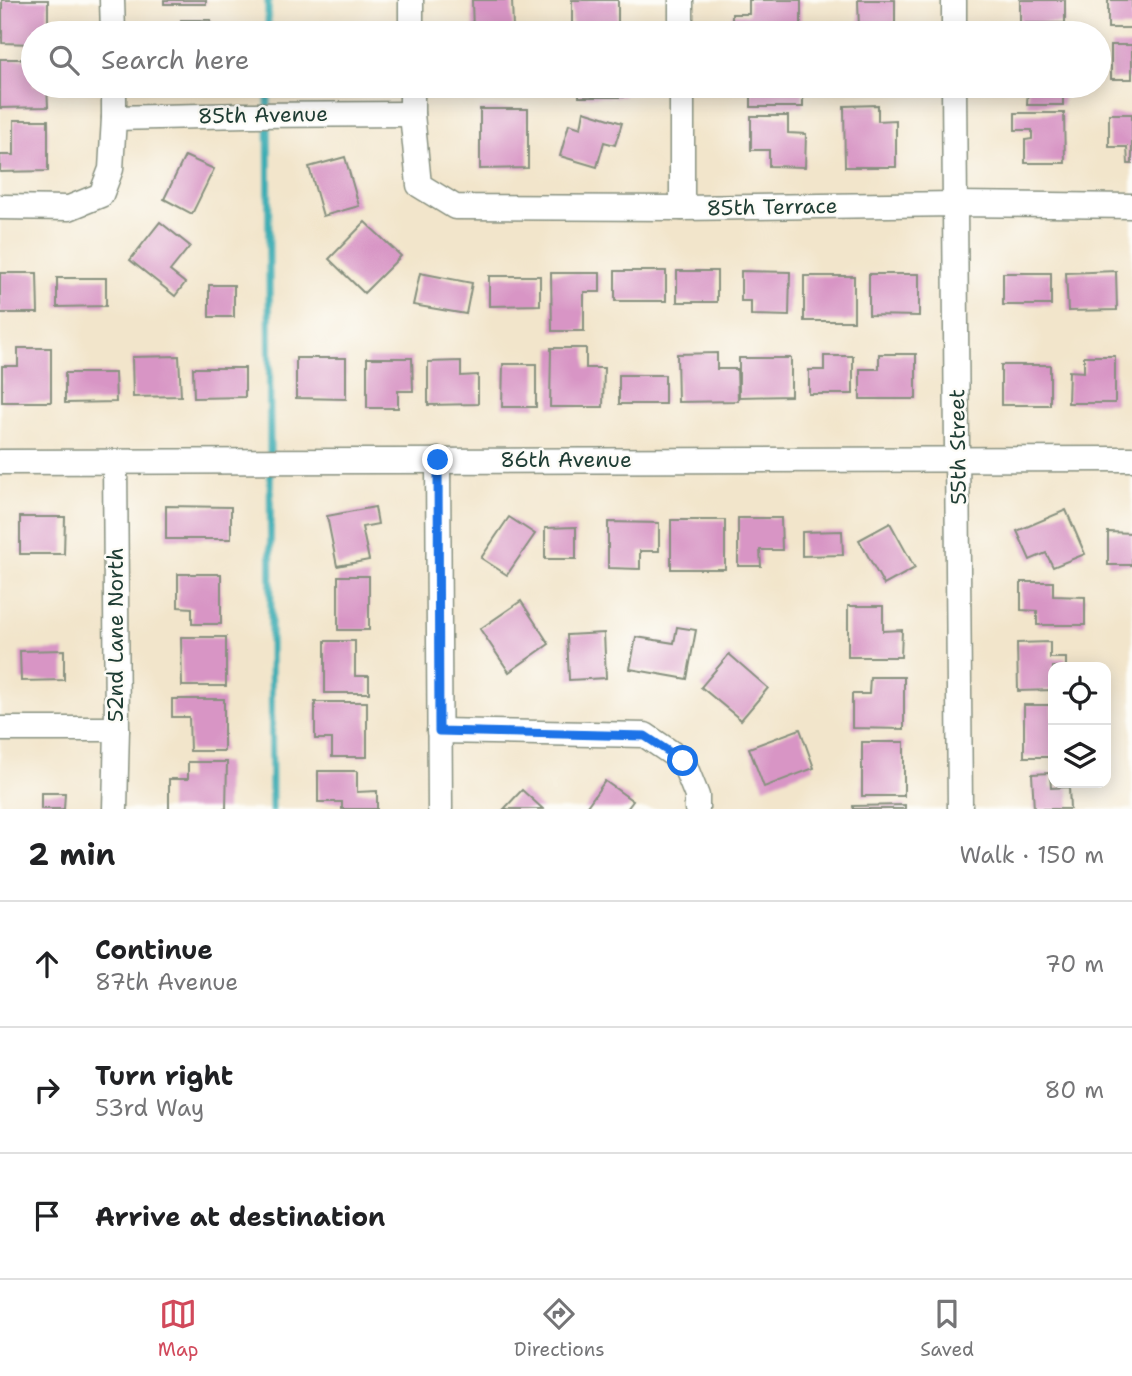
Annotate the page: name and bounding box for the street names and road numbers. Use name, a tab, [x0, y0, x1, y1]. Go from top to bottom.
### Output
street label: 85th Avenue	[198, 100, 328, 130]
street label: 85th Terrace	[706, 192, 838, 222]
street label: 55th Street	[943, 389, 973, 505]
street label: 86th Avenue	[500, 446, 632, 474]
street label: 52nd Lane North	[102, 548, 130, 722]

